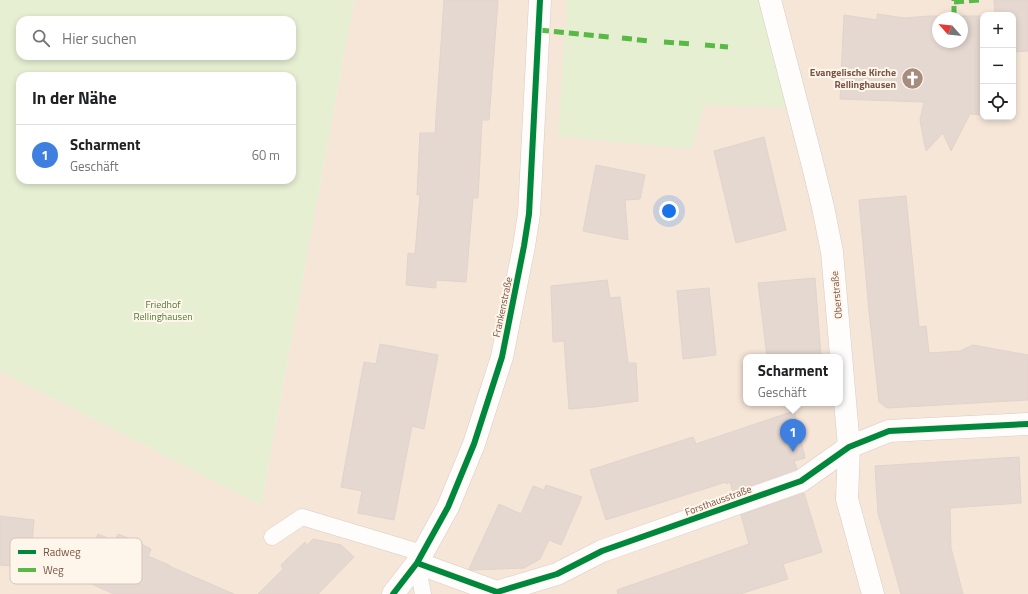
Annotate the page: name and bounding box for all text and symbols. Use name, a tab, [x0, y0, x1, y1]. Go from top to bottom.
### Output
north arrow	[932, 12, 968, 48]
map controls	[980, 12, 1016, 120]
button: +	[980, 12, 1016, 48]
search box	[16, 16, 296, 60]
icon: search	[30, 27, 52, 49]
text: Hier suchen	[62, 27, 137, 50]
button: −	[980, 48, 1016, 84]
place label: Evangelische Kirche Rellinghausen	[810, 65, 896, 92]
church icon: Evangelische Kirche Rellinghausen	[899, 65, 925, 91]
button: locate	[980, 84, 1016, 120]
text: In der Nähe	[32, 85, 117, 111]
text: Scharment	[70, 133, 140, 156]
text: 1	[41, 145, 49, 165]
text: 60 m	[252, 145, 280, 165]
text: Geschäft	[70, 156, 119, 176]
your location	[659, 201, 679, 221]
street label: Oberstraße	[827, 270, 846, 319]
street label: Frankenstraße	[489, 276, 516, 339]
park label: Friedhof Rellinghausen	[133, 297, 193, 324]
popup	[743, 354, 843, 406]
text: Scharment	[758, 359, 828, 382]
text: Geschäft	[758, 382, 806, 402]
pin: 1	[780, 419, 806, 452]
street label: Forsthausstraße	[683, 481, 754, 519]
legend	[10, 538, 142, 584]
text: Radweg	[43, 544, 81, 560]
text: Weg	[43, 562, 64, 578]

